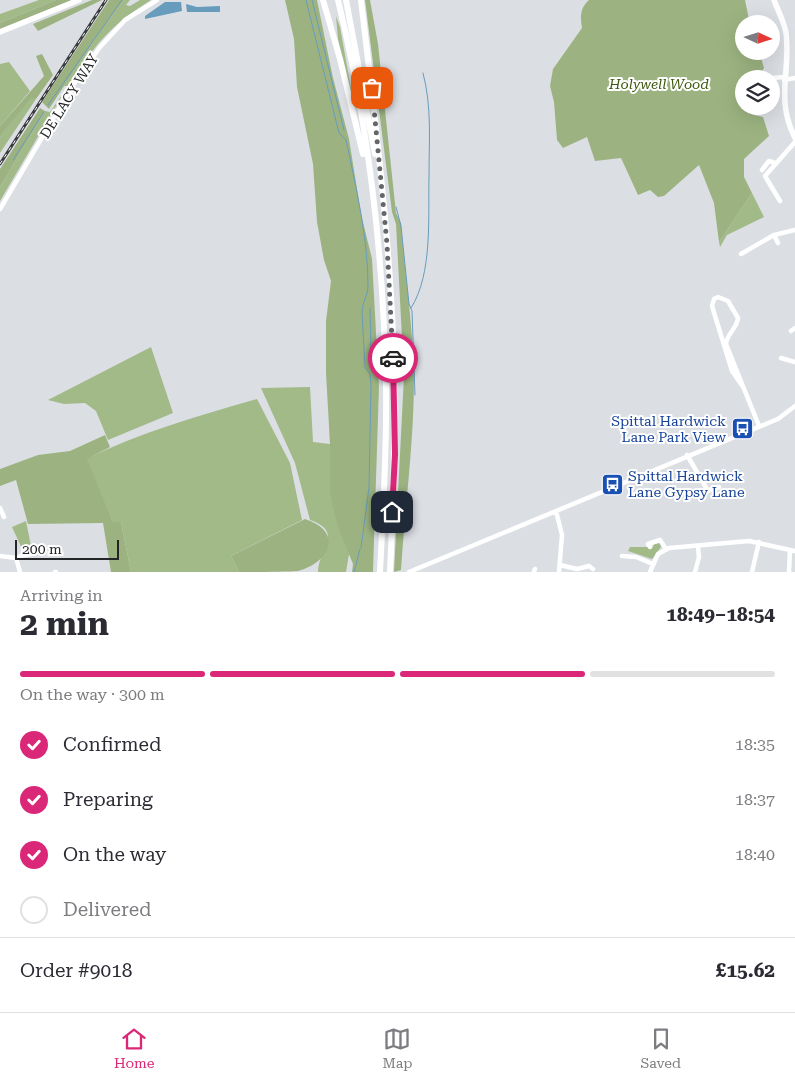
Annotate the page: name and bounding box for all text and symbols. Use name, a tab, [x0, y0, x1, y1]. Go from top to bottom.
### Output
north arrow	[735, 15, 780, 60]
map controls	[735, 15, 780, 115]
street label: DE LACY WAY	[37, 50, 102, 141]
pin	[351, 67, 393, 109]
button: layers	[735, 70, 780, 115]
icon: bag	[358, 74, 386, 102]
park label: Holywell Wood	[608, 76, 709, 92]
courier	[368, 333, 418, 383]
icon: car	[379, 344, 407, 372]
place label: Spittal Hardwick Lane Park View	[611, 413, 726, 445]
bus stop icon: Spittal Hardwick Lane Park View	[730, 417, 754, 441]
place label: Spittal Hardwick Lane Gypsy Lane	[628, 468, 745, 500]
bus stop icon: Spittal Hardwick Lane Gypsy Lane	[600, 472, 624, 496]
pin	[371, 491, 413, 533]
icon: home	[378, 498, 406, 526]
scale bar	[15, 537, 119, 560]
text: 200 m	[22, 541, 62, 557]
text: Arriving in	[20, 586, 103, 605]
text: 18:49–18:54	[666, 603, 775, 626]
text: 2 min	[20, 605, 109, 643]
text: On the way · 300 m	[20, 685, 165, 704]
icon: check	[20, 731, 48, 759]
text: Confirmed	[63, 733, 161, 756]
text: 18:35	[735, 735, 775, 754]
icon: check	[20, 786, 48, 814]
text: Preparing	[63, 788, 153, 811]
text: 18:37	[735, 790, 775, 809]
icon: check	[20, 841, 48, 869]
text: On the way	[63, 843, 166, 866]
text: 18:40	[735, 845, 775, 864]
text: Delivered	[63, 898, 151, 921]
text: Order #9018	[20, 959, 132, 982]
text: £15.62	[716, 959, 775, 982]
tab: Home	[114, 1025, 155, 1071]
tab: Map	[383, 1025, 412, 1071]
tab: Saved	[640, 1025, 681, 1071]

